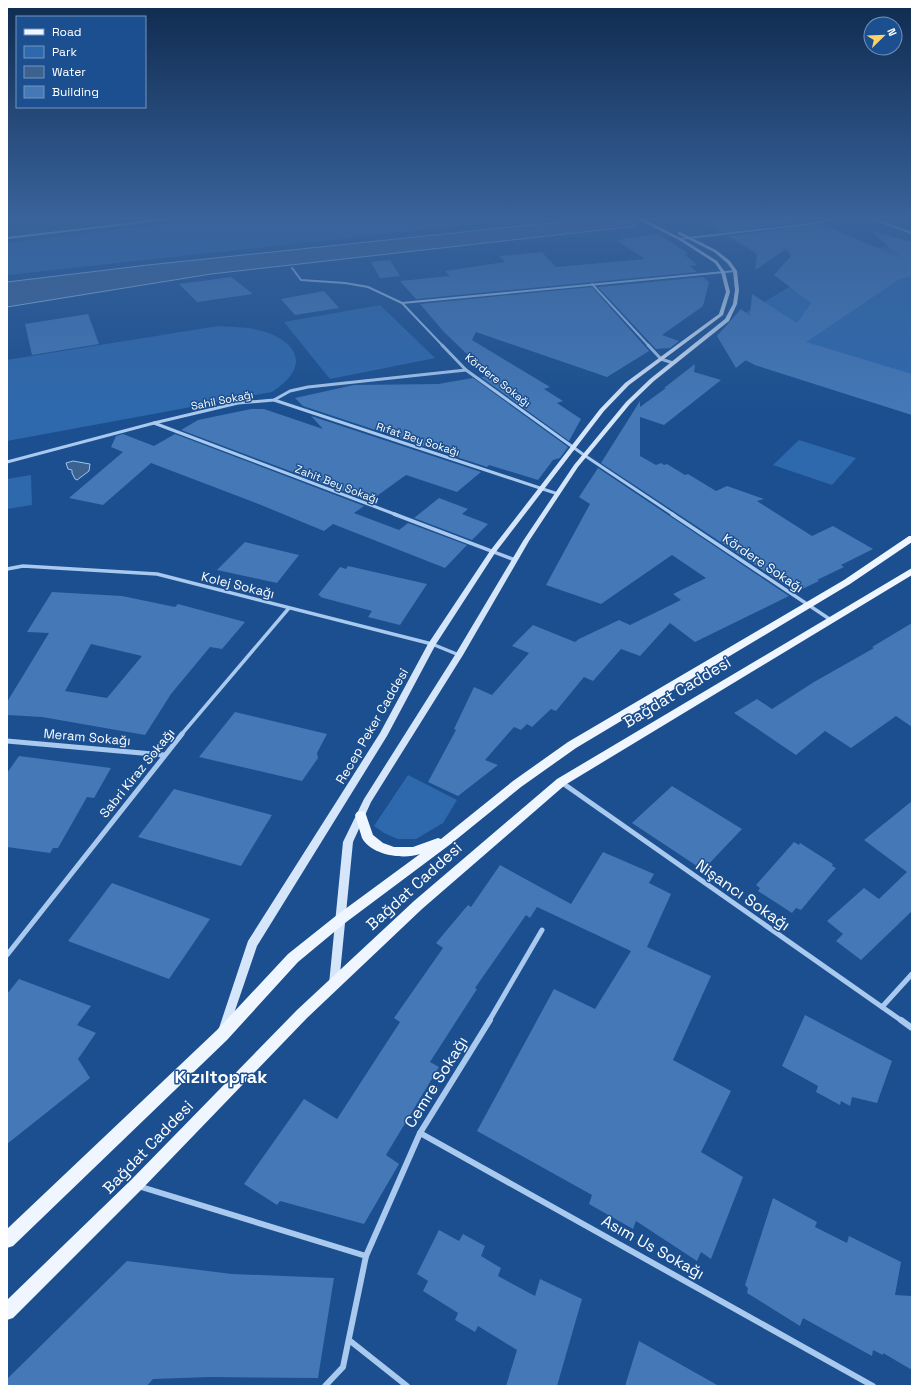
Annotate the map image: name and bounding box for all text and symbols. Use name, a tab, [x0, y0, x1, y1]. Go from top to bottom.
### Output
legend	[16, 16, 146, 108]
north arrow	[863, 16, 903, 56]
text: Road	[52, 24, 81, 40]
text: N	[884, 26, 900, 38]
text: Park	[52, 44, 77, 60]
text: Water	[52, 64, 86, 80]
text: Building	[52, 84, 99, 100]
street label: Kördere Sokağı	[462, 350, 534, 410]
street label: Sahil Sokağı	[190, 387, 254, 413]
street label: Rıfat Bey Sokağı	[375, 419, 461, 459]
street label: Zahit Bey Sokağı	[293, 462, 381, 506]
street label: Kördere Sokağı	[719, 530, 807, 596]
street label: Kolej Sokağı	[200, 568, 276, 602]
street label: Bağdat Caddesi	[619, 652, 735, 732]
street label: Recep Peker Caddesi	[332, 665, 412, 787]
street label: Meram Sokağı	[43, 725, 131, 749]
street label: Sabri Kiraz Sokağı	[96, 725, 178, 821]
street label: Bağdat Caddesi	[362, 837, 466, 935]
street label: Nişancı Sokağı	[692, 855, 794, 935]
street label: Cemre Sokağı	[400, 1032, 472, 1132]
district label: Kızıltoprak	[175, 1065, 267, 1088]
street label: Bağdat Caddesi	[98, 1096, 198, 1198]
street label: Asım Us Sokağı	[598, 1210, 708, 1284]

